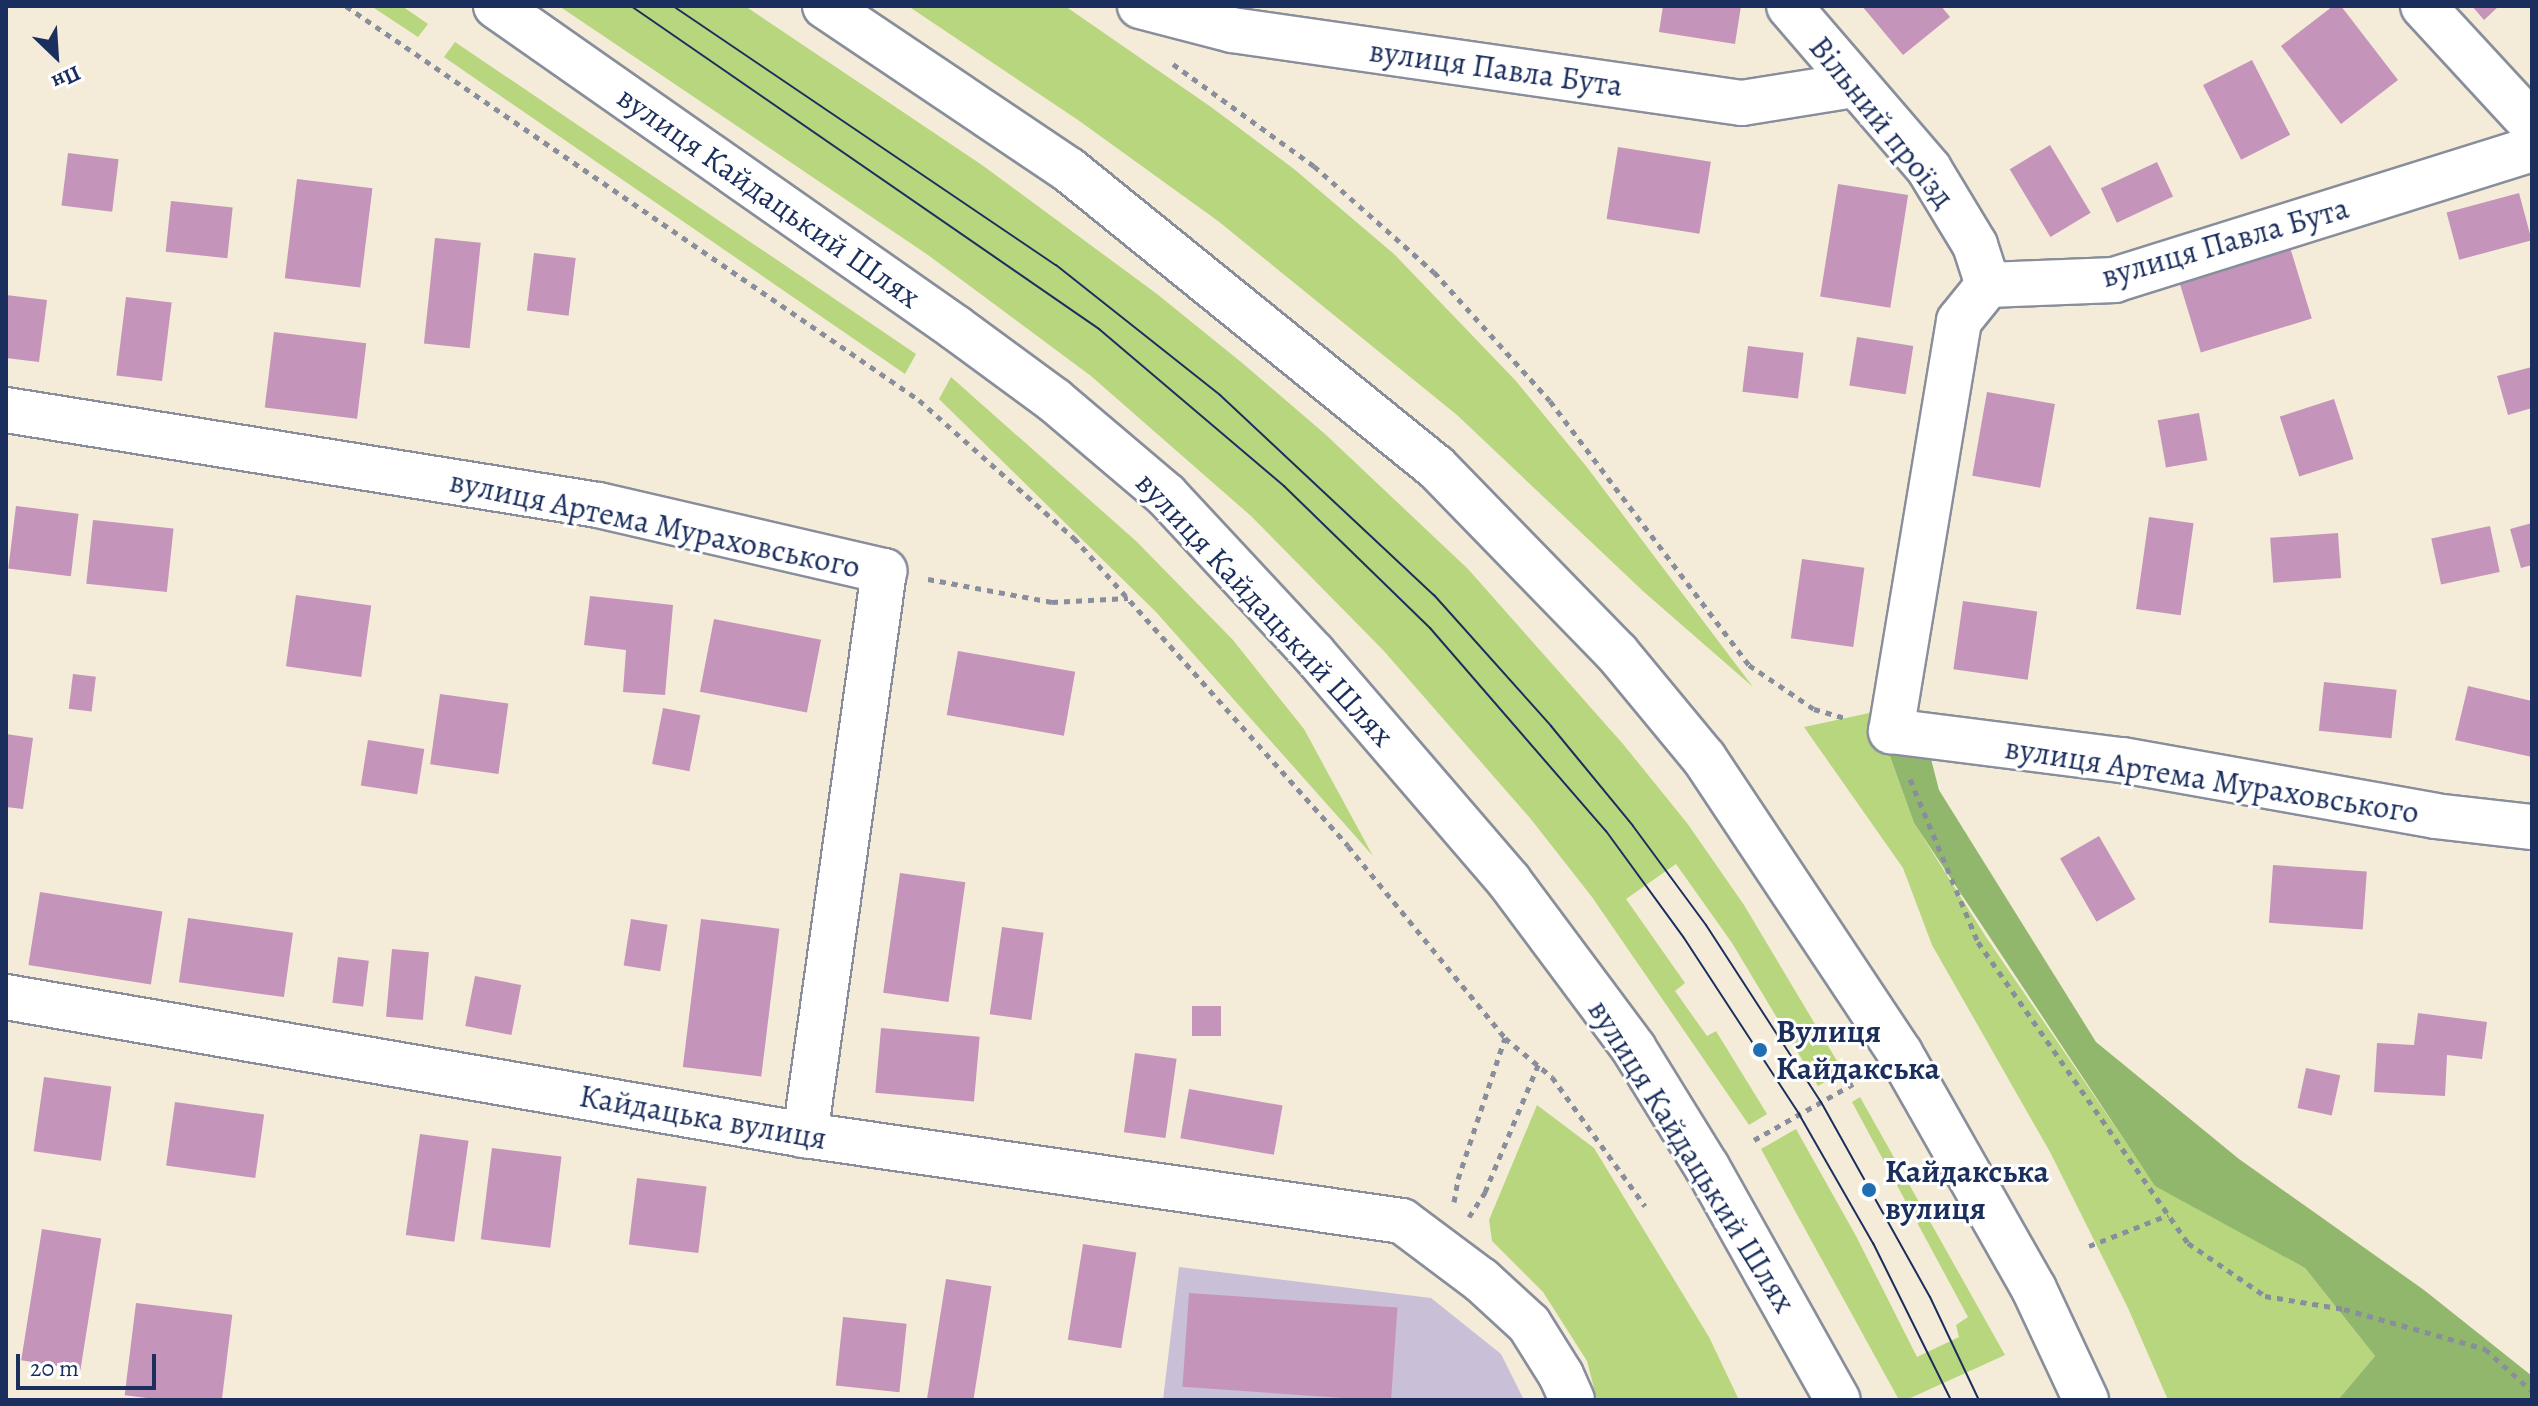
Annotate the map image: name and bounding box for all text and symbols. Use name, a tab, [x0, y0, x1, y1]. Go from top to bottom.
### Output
north arrow	[16, 16, 96, 96]
street label: Вільний проїзд	[1801, 28, 1963, 216]
street label: вулиця Павла Бута	[1367, 31, 1625, 105]
text: Пн	[47, 58, 86, 97]
street label: вулиця Кайдацький Шлях	[610, 78, 928, 316]
street label: вулиця Павла Бута	[2097, 188, 2353, 296]
street label: вулиця Артема Мураховського	[446, 462, 864, 586]
street label: вулиця Кайдацький Шлях	[1128, 464, 1402, 754]
street label: вулиця Артема Мураховського	[2002, 728, 2422, 832]
street label: вулиця Кайдацький Шлях	[1580, 993, 1804, 1319]
place label: Вулиця Кайдакська	[1776, 1013, 1940, 1088]
marker: Вулиця Кайдакська	[1751, 1041, 1769, 1059]
street label: Кайдацька вулиця	[576, 1076, 830, 1158]
place label: Кайдакська вулиця	[1885, 1153, 2049, 1228]
marker: Кайдакська вулиця	[1860, 1181, 1878, 1199]
scale bar	[20, 1338, 160, 1388]
text: 20 m	[30, 1352, 79, 1384]

